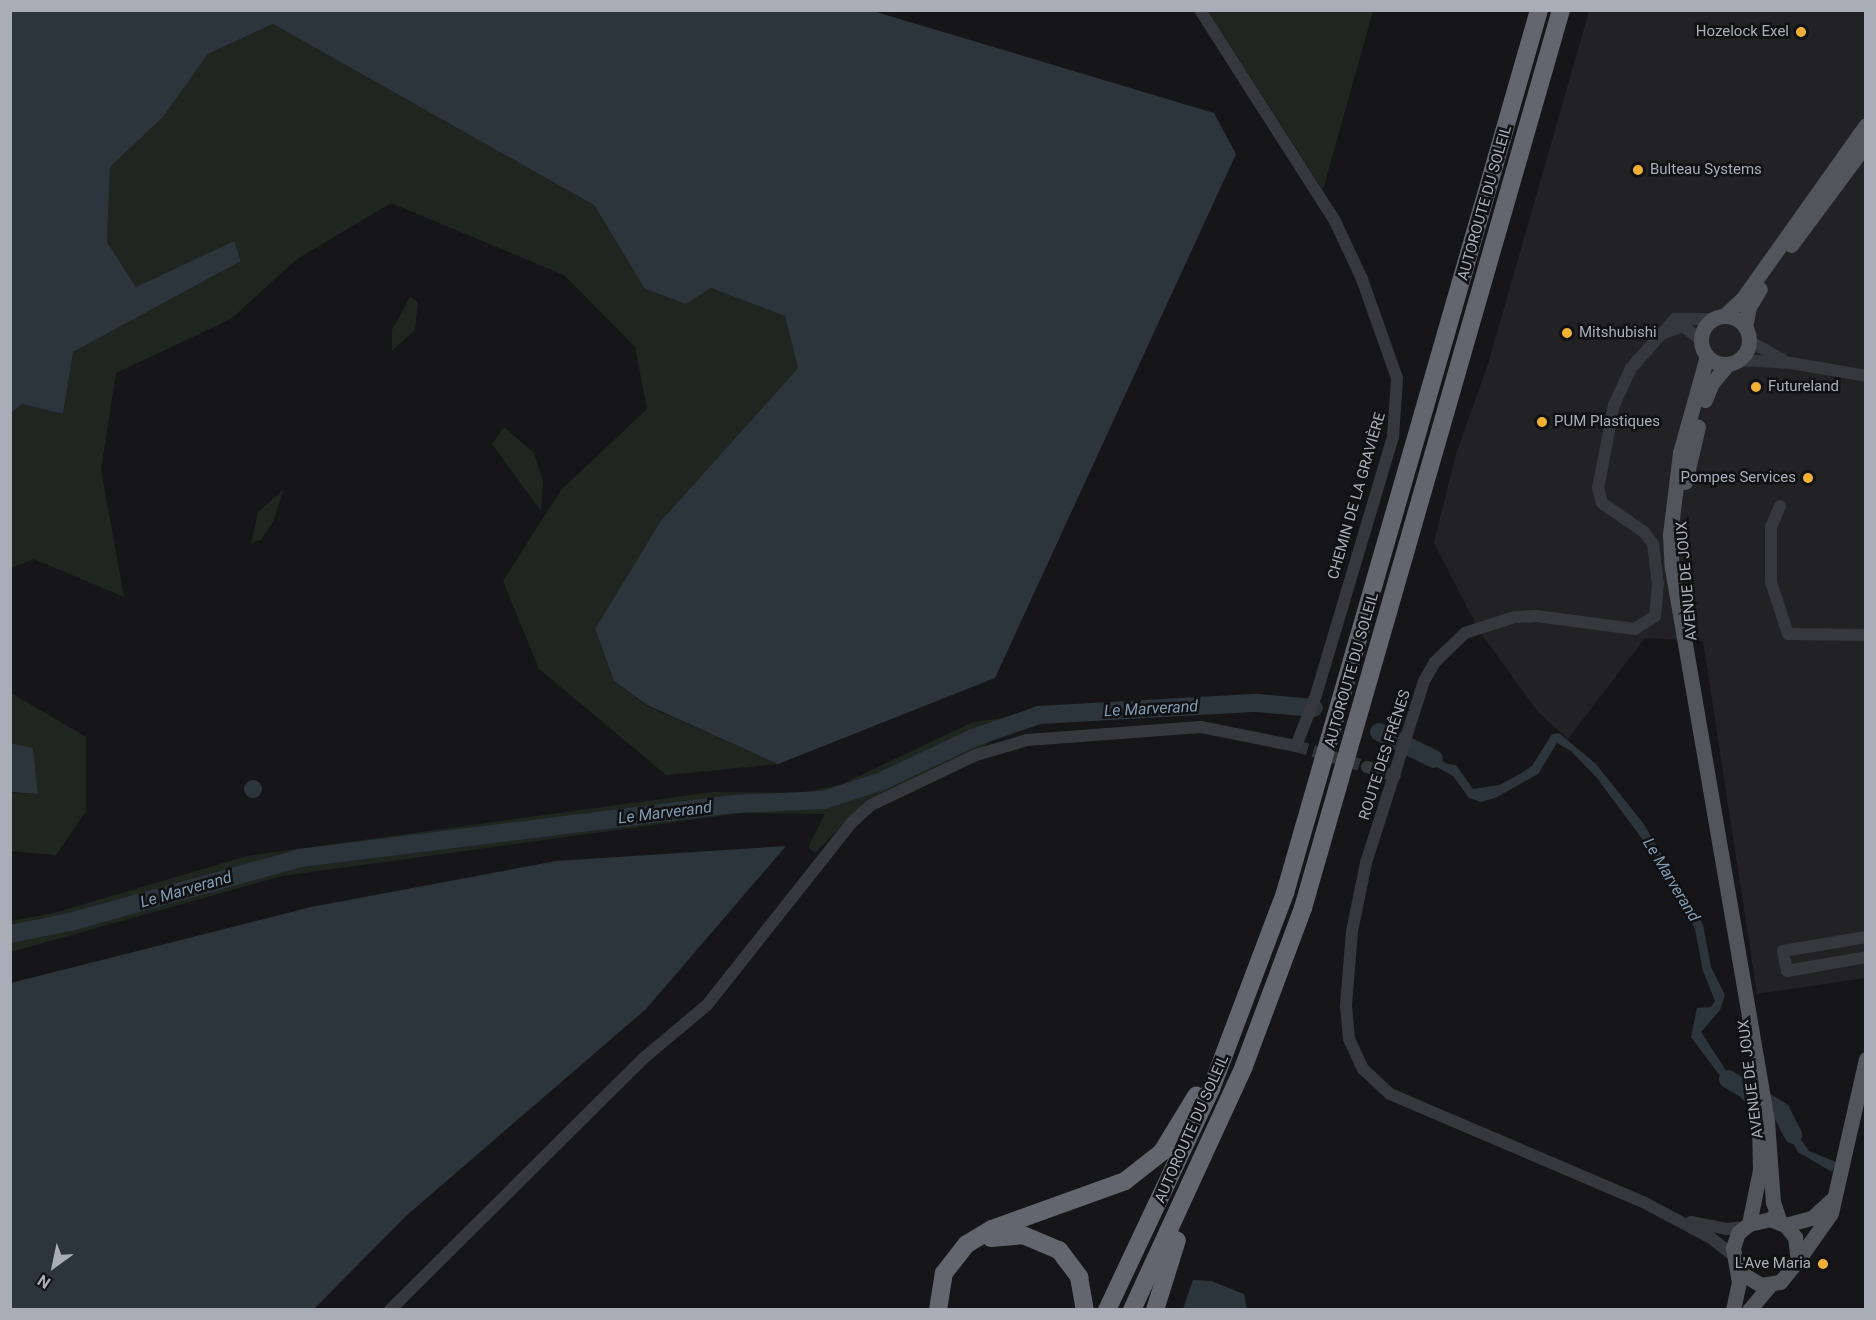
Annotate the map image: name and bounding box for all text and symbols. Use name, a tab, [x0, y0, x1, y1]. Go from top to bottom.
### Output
place label: Hozelock Exel	[1696, 23, 1789, 41]
marker: Hozelock Exel	[1794, 25, 1808, 39]
street label: AUTOROUTE DU SOLEIL	[1454, 124, 1516, 282]
place label: Bulteau Systems	[1650, 161, 1762, 179]
marker: Bulteau Systems	[1631, 163, 1645, 177]
place label: Mitshubishi	[1579, 324, 1657, 342]
marker: Mitshubishi	[1560, 326, 1574, 340]
place label: Futureland	[1768, 378, 1839, 396]
marker: Futureland	[1749, 380, 1763, 394]
street label: CHEMIN DE LA GRAVIÈRE	[1325, 410, 1389, 582]
place label: PUM Plastiques	[1554, 413, 1660, 431]
marker: PUM Plastiques	[1535, 415, 1549, 429]
place label: Pompes Services	[1681, 469, 1796, 487]
marker: Pompes Services	[1801, 471, 1815, 485]
street label: AVENUE DE JOUX	[1673, 521, 1701, 641]
street label: AUTOROUTE DU SOLEIL	[1321, 591, 1383, 749]
street label: ROUTE DES FRÊNES	[1355, 688, 1415, 822]
water label: Le Marverand	[1103, 697, 1199, 721]
water label: Le Marverand	[617, 798, 713, 828]
water label: Le Marverand	[1638, 835, 1704, 925]
water label: Le Marverand	[138, 868, 234, 912]
street label: AVENUE DE JOUX	[1735, 1018, 1767, 1140]
street label: AUTOROUTE DU SOLEIL	[1151, 1052, 1233, 1206]
north arrow	[24, 1236, 84, 1296]
place label: L'Ave Maria	[1735, 1255, 1811, 1273]
marker: L'Ave Maria	[1816, 1257, 1830, 1271]
text: N	[34, 1270, 54, 1293]

